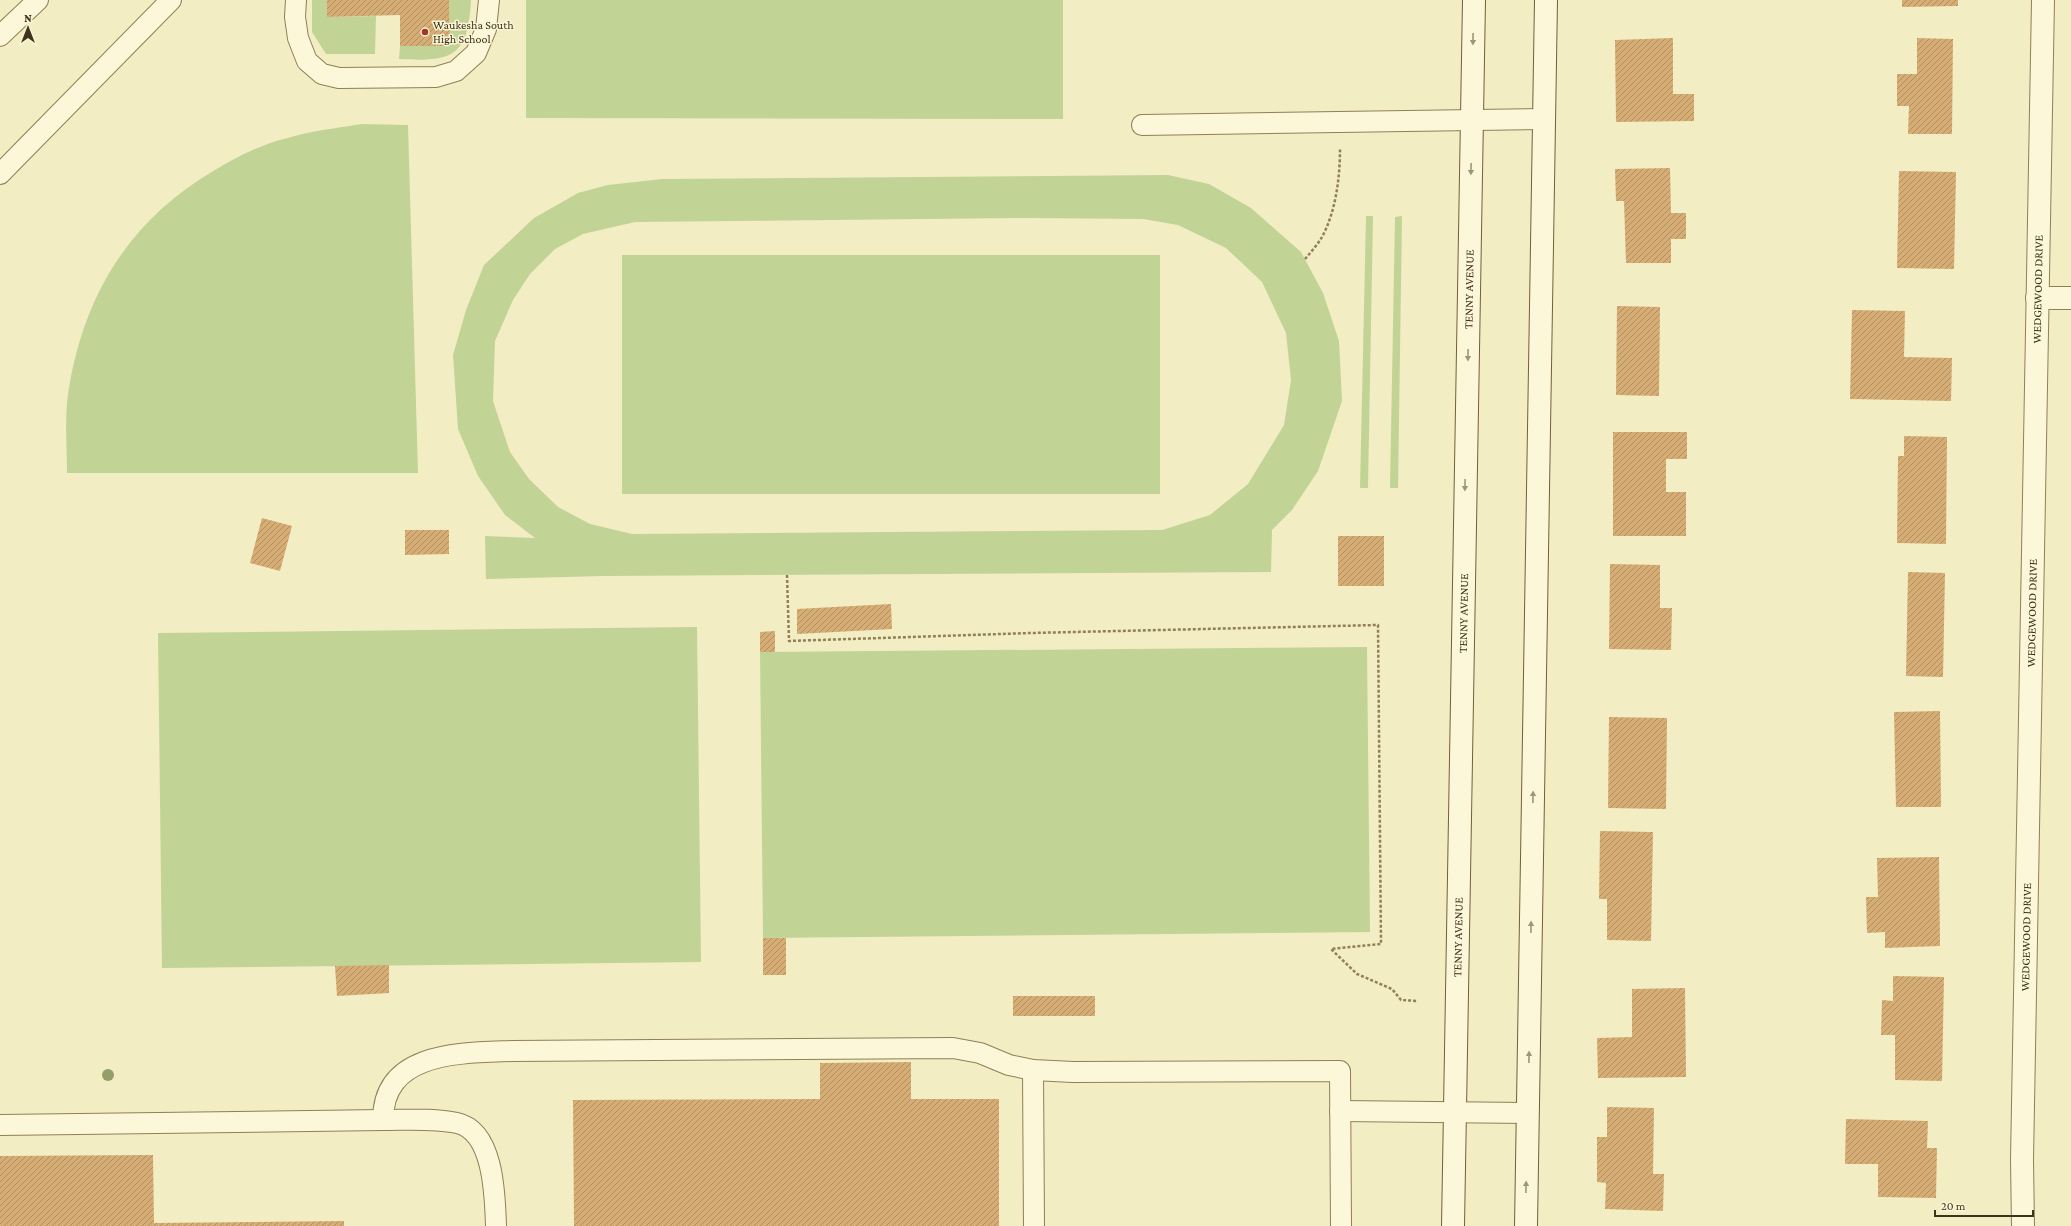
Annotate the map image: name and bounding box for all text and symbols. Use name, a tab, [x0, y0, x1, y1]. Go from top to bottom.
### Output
north arrow	[8, 8, 48, 48]
text: N	[24, 12, 32, 24]
place label: Waukesha South High School	[433, 18, 514, 46]
marker: Waukesha South High School	[420, 27, 430, 37]
one-way arrow	[1470, 33, 1476, 46]
one-way arrow	[1468, 163, 1474, 176]
street label: WEDGEWOOD DRIVE	[2030, 234, 2046, 343]
street label: TENNY AVENUE	[1461, 249, 1477, 329]
one-way arrow	[1464, 349, 1471, 361]
one-way arrow	[1462, 479, 1468, 492]
street label: WEDGEWOOD DRIVE	[2024, 558, 2040, 667]
street label: TENNY AVENUE	[1456, 573, 1471, 653]
one-way arrow	[1530, 790, 1536, 803]
street label: WEDGEWOOD DRIVE	[2018, 882, 2034, 991]
street label: TENNY AVENUE	[1450, 897, 1466, 977]
one-way arrow	[1528, 920, 1534, 933]
one-way arrow	[1526, 1050, 1532, 1063]
one-way arrow	[1523, 1181, 1530, 1193]
scale bar	[1935, 1192, 2033, 1218]
text: 20 m	[1941, 1199, 1966, 1213]

